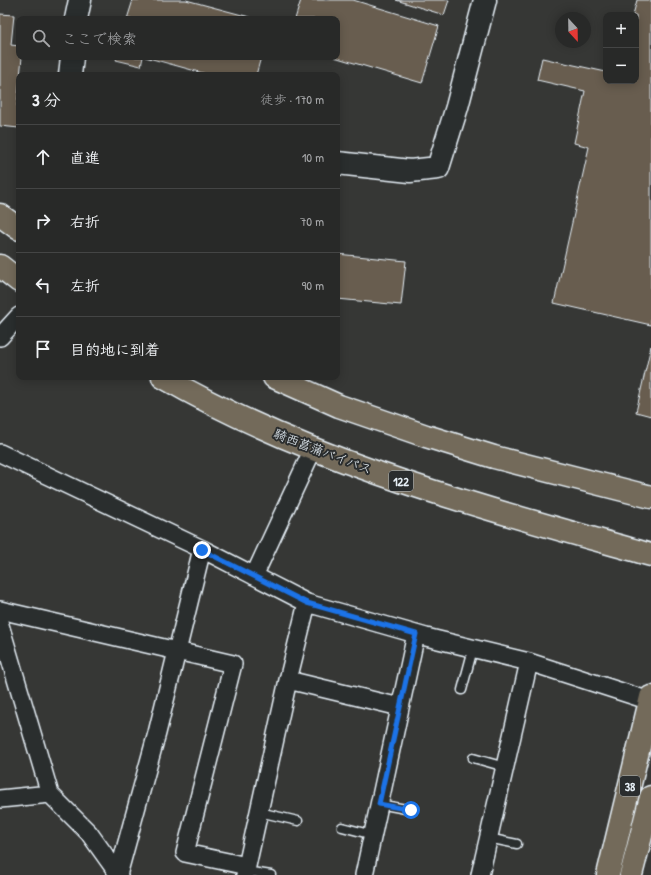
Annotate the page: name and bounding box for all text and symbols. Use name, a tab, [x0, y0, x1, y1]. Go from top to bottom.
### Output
north arrow	[555, 12, 591, 48]
map controls	[603, 12, 639, 84]
button: +	[603, 12, 639, 48]
search box	[16, 16, 340, 60]
icon: search	[30, 27, 52, 49]
text: ここで検索	[62, 28, 137, 49]
button: −	[603, 48, 639, 84]
text: 3 分	[32, 88, 61, 111]
text: 徒歩 · 170 m	[261, 90, 324, 108]
icon: ahead	[32, 146, 54, 168]
text: 直進	[70, 147, 100, 168]
text: 10 m	[302, 148, 324, 166]
icon: right	[32, 210, 54, 232]
text: 右折	[70, 211, 100, 232]
text: 70 m	[300, 212, 324, 230]
icon: left	[32, 274, 54, 296]
text: 左折	[70, 275, 100, 296]
text: 90 m	[302, 276, 324, 294]
icon: arrive	[32, 338, 54, 360]
text: 目的地に到着	[70, 339, 160, 360]
street label: 騎西菖蒲バイパス	[271, 424, 375, 478]
road number: 122	[389, 471, 413, 491]
route end	[193, 541, 211, 559]
road number: 38	[620, 776, 640, 796]
route start	[402, 801, 420, 819]

